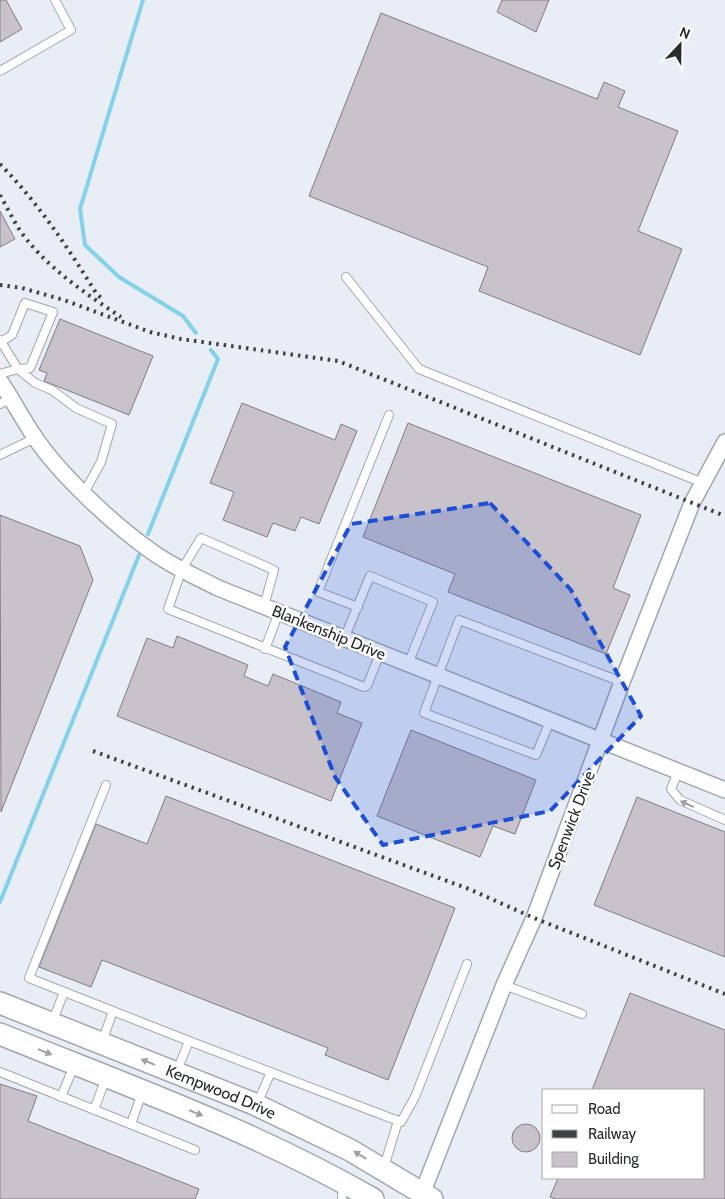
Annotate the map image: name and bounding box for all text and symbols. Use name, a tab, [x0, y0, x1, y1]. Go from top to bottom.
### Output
north arrow	[655, 20, 705, 70]
text: N	[677, 23, 693, 43]
street label: Blankenship Drive	[269, 601, 388, 664]
street label: Spenwick Drive	[544, 768, 599, 872]
one-way arrow	[680, 799, 694, 807]
one-way arrow	[38, 1049, 52, 1057]
one-way arrow	[140, 1058, 155, 1066]
street label: Kempwood Drive	[163, 1061, 279, 1123]
legend	[542, 1089, 705, 1179]
text: Road	[588, 1100, 621, 1118]
one-way arrow	[189, 1109, 203, 1117]
text: Railway	[588, 1125, 637, 1143]
text: Building	[588, 1150, 639, 1168]
one-way arrow	[354, 1151, 367, 1160]

